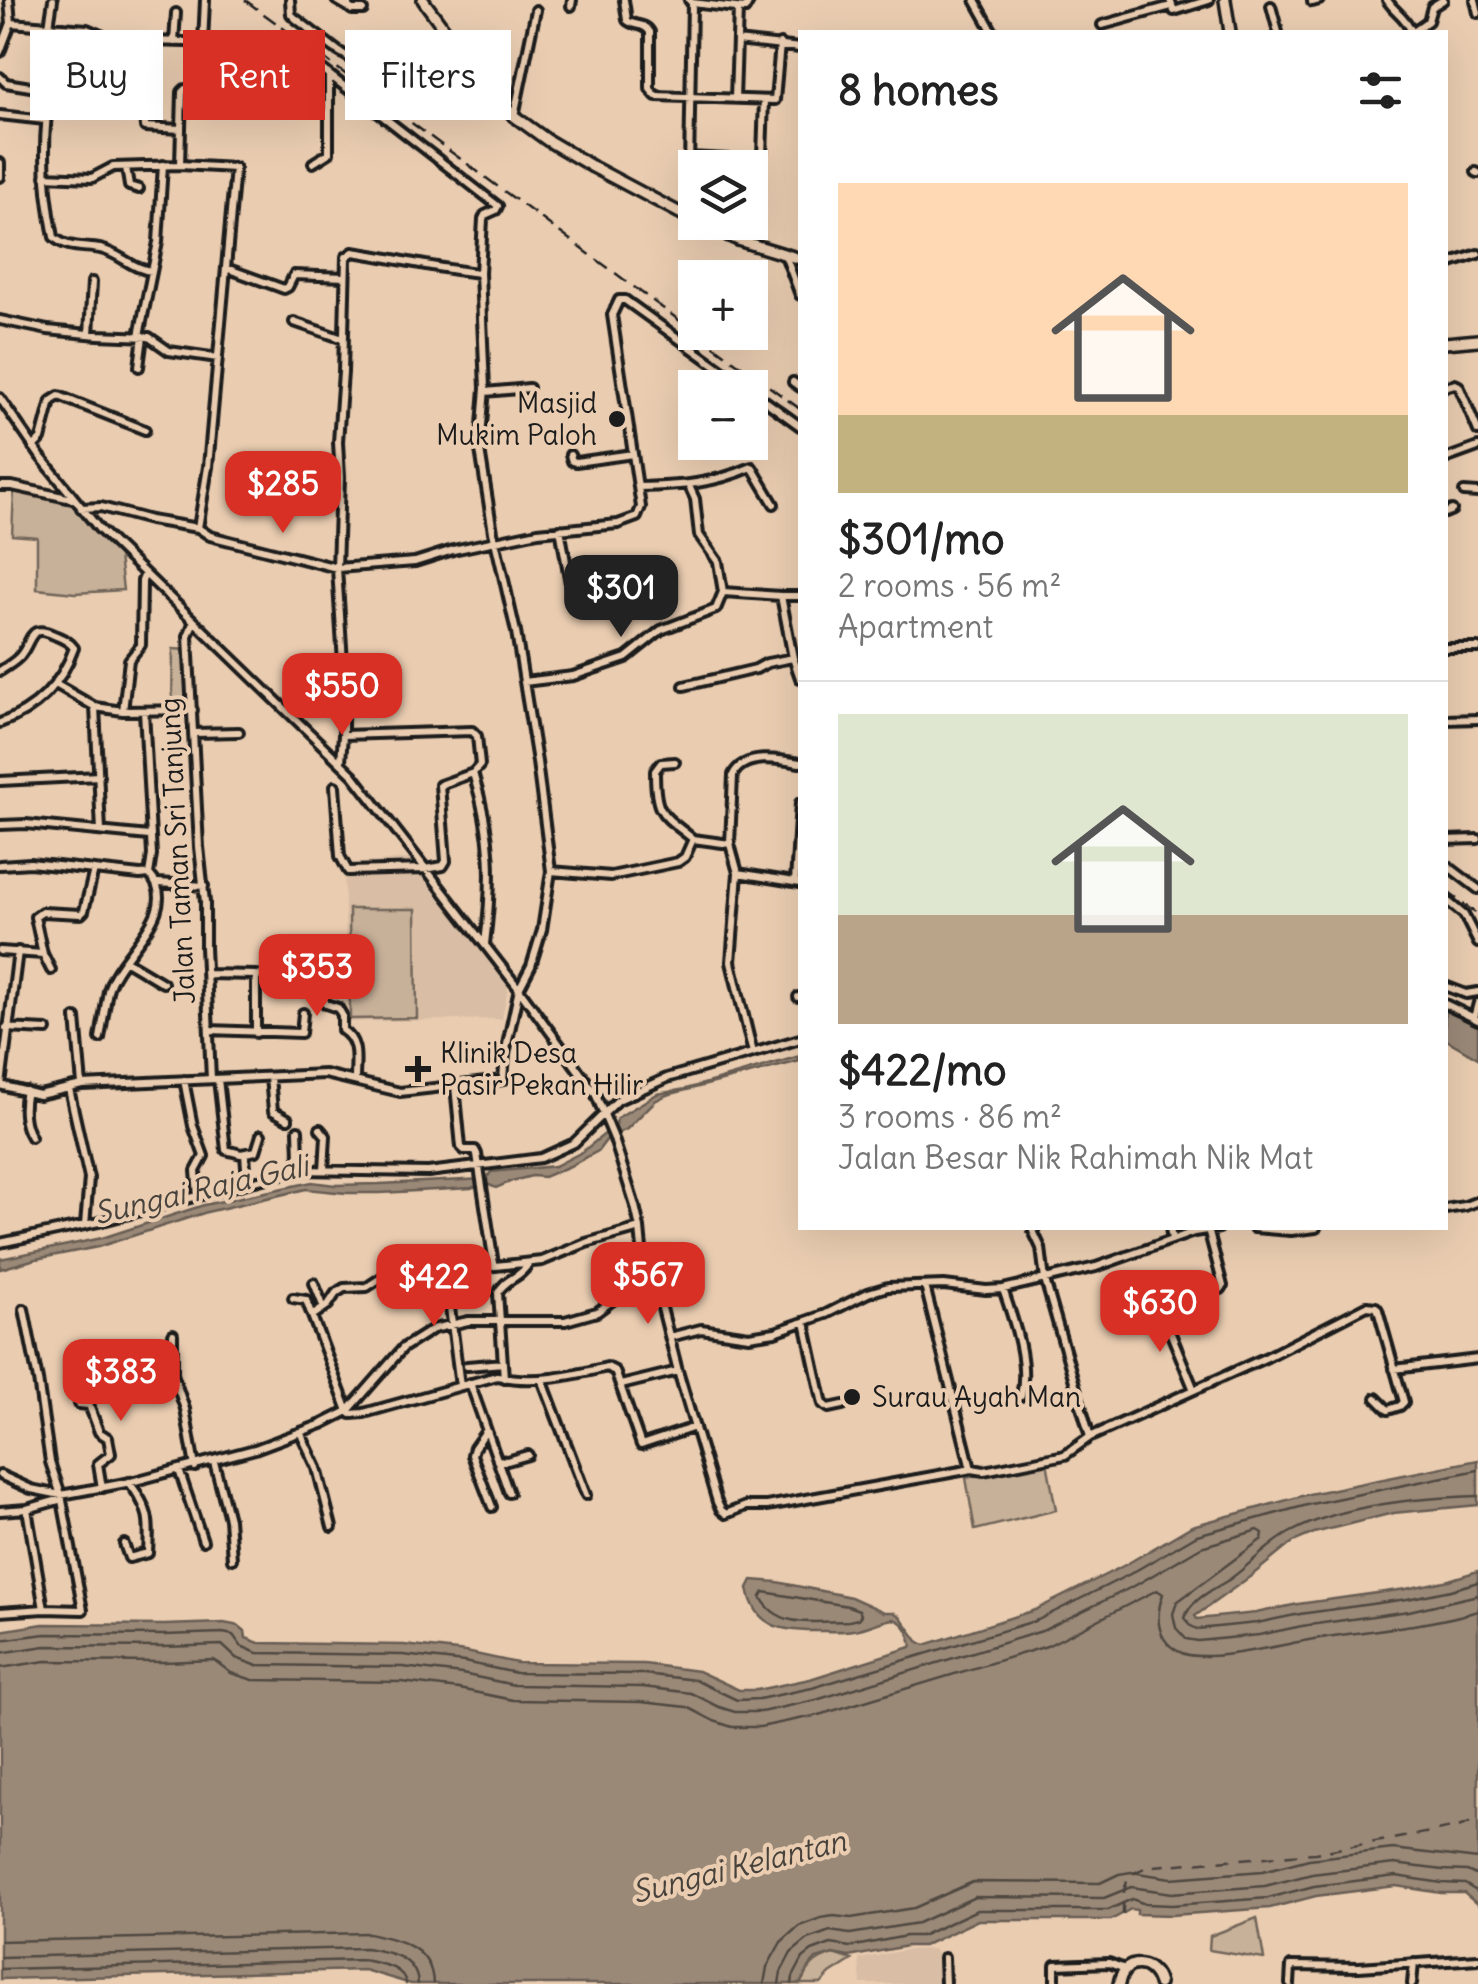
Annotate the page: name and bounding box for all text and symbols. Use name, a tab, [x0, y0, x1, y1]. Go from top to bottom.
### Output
chip: Buy	[30, 30, 163, 120]
chip: Rent	[183, 30, 325, 120]
chip: Filters	[345, 30, 511, 120]
icon: filters	[1353, 63, 1408, 118]
text: 8 homes	[838, 64, 999, 116]
map controls	[678, 150, 768, 460]
button: layers	[678, 150, 768, 240]
icon: home	[1033, 248, 1213, 428]
button: +	[678, 260, 768, 350]
button: −	[678, 370, 768, 460]
place label: Masjid Mukim Paloh	[436, 385, 597, 453]
marker: Masjid Mukim Paloh	[606, 408, 628, 430]
pin: $285	[224, 451, 342, 536]
text: $285	[247, 463, 319, 504]
text: $301/mo	[838, 513, 1005, 565]
pin: $301	[562, 555, 680, 640]
text: 2 rooms · 56 m²	[838, 565, 1061, 606]
text: $301	[586, 567, 656, 608]
text: Apartment	[838, 606, 993, 647]
pin: $550	[283, 653, 401, 738]
text: $550	[304, 665, 380, 706]
street label: Jalan Taman Sri Tanjung	[151, 697, 203, 1005]
icon: home	[1033, 779, 1213, 959]
pin: $353	[258, 934, 376, 1019]
text: $353	[281, 946, 353, 987]
place label: Klinik Desa Pasir Pekan Hilir	[440, 1035, 643, 1103]
text: $422/mo	[838, 1044, 1007, 1096]
marker: Klinik Desa Pasir Pekan Hilir	[405, 1056, 431, 1082]
text: 3 rooms · 86 m²	[838, 1096, 1062, 1137]
text: Jalan Besar Nik Rahimah Nik Mat	[838, 1137, 1313, 1178]
water label: Sungai Raja Gali	[90, 1145, 315, 1232]
pin: $567	[589, 1242, 707, 1327]
pin: $422	[375, 1244, 493, 1329]
text: $567	[613, 1254, 683, 1295]
text: $422	[398, 1256, 470, 1297]
pin: $630	[1101, 1270, 1219, 1355]
text: $630	[1122, 1282, 1198, 1323]
pin: $383	[62, 1339, 180, 1424]
text: $383	[85, 1351, 157, 1392]
place label: Surau Ayah Man	[872, 1379, 1081, 1415]
marker: Surau Ayah Man	[841, 1386, 863, 1408]
water label: Sungai Kelantan	[628, 1821, 850, 1911]

